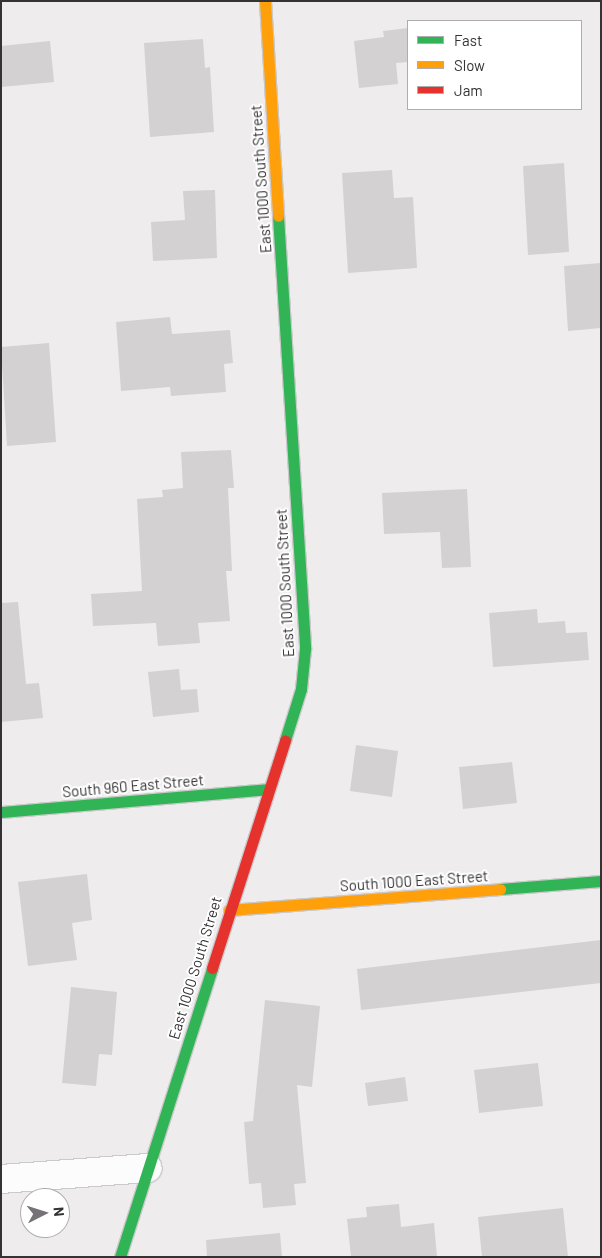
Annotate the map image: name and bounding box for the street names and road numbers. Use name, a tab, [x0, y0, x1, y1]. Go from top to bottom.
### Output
street label: East 1000 South Street	[247, 104, 275, 254]
street label: East 1000 South Street	[272, 508, 298, 658]
street label: South 960 East Street	[62, 771, 204, 801]
street label: South 1000 East Street	[339, 867, 489, 895]
street label: East 1000 South Street	[165, 894, 225, 1042]

